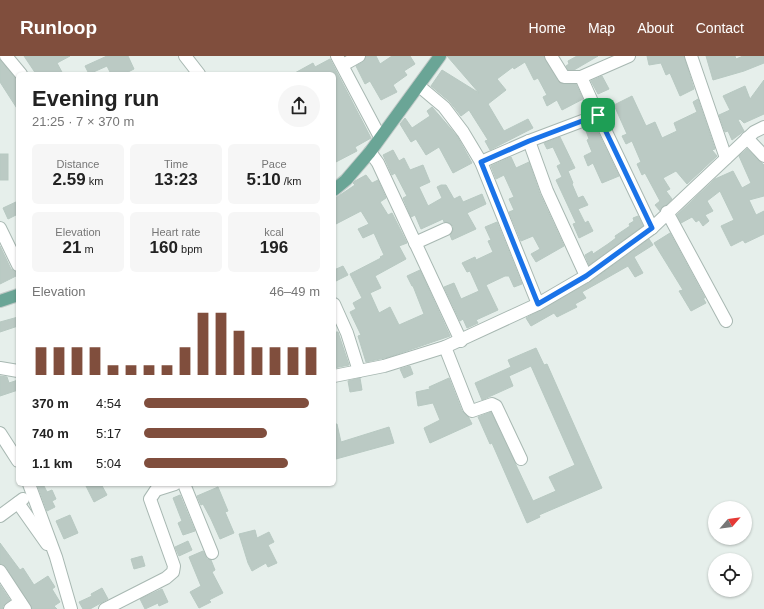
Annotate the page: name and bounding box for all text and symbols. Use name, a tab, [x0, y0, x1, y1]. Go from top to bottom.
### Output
text: Runloop	[20, 17, 97, 38]
text: Home	[529, 20, 566, 36]
text: Map	[588, 20, 615, 36]
text: About	[637, 20, 674, 36]
text: Contact	[696, 20, 744, 36]
button: share	[278, 85, 320, 127]
text: Evening run	[32, 86, 159, 111]
pin	[581, 98, 615, 132]
icon: arrive	[587, 104, 609, 126]
text: 21:25 · 7 × 370 m	[32, 114, 134, 129]
text: Distance	[57, 158, 99, 170]
text: Time	[164, 158, 188, 170]
text: Pace	[261, 158, 287, 170]
text: 2.59	[53, 170, 86, 189]
text: 13:23	[154, 170, 198, 189]
text: 5:10	[247, 170, 281, 189]
text: km	[86, 175, 103, 187]
text: /km	[281, 175, 301, 187]
text: Elevation	[55, 226, 101, 238]
text: Heart rate	[152, 226, 200, 238]
text: kcal	[264, 226, 284, 238]
text: 21	[62, 238, 81, 257]
text: 160	[150, 238, 178, 257]
text: 196	[260, 238, 288, 257]
text: m	[81, 243, 94, 255]
text: bpm	[178, 243, 202, 255]
text: Elevation	[32, 284, 85, 299]
text: 46–49 m	[269, 284, 320, 299]
text: 370 m	[32, 396, 69, 411]
text: 4:54	[96, 396, 121, 411]
text: 740 m	[32, 426, 69, 441]
text: 5:17	[96, 426, 121, 441]
text: 1.1 km	[32, 456, 72, 471]
text: 5:04	[96, 456, 121, 471]
north arrow	[708, 501, 752, 545]
map controls	[708, 501, 752, 597]
button: locate	[708, 553, 752, 597]

